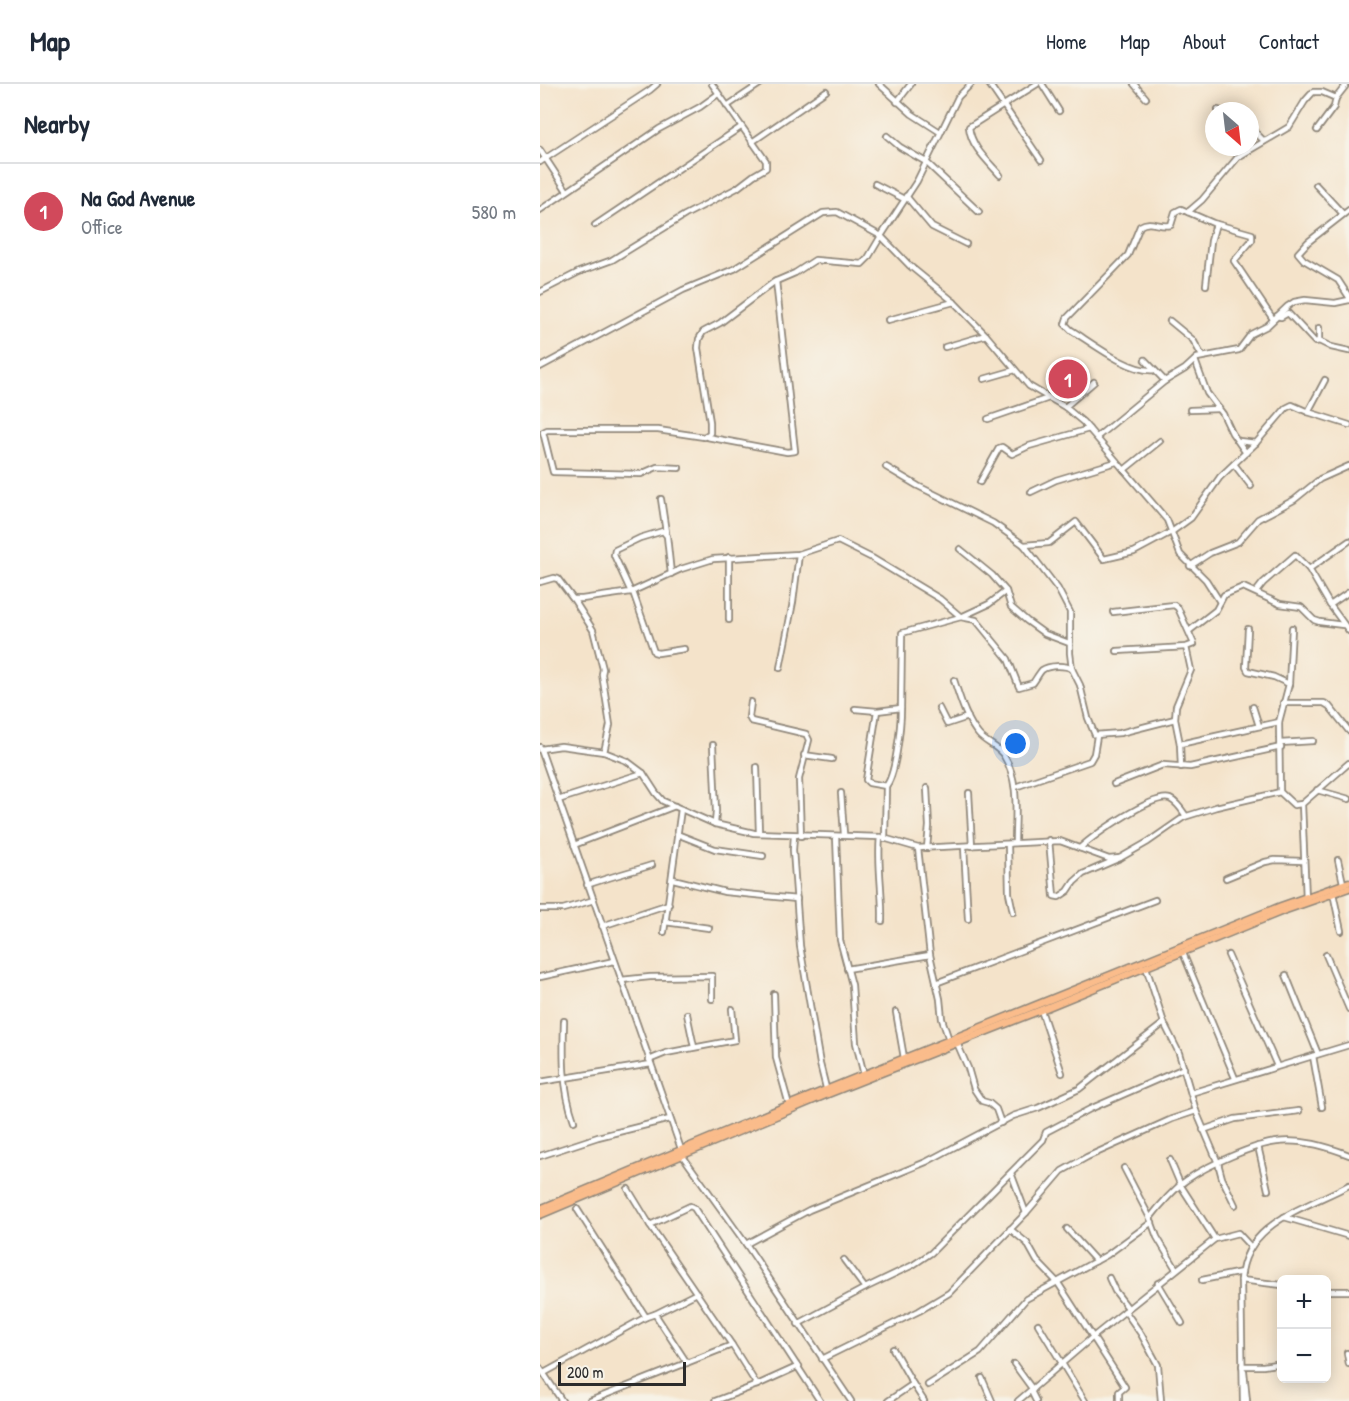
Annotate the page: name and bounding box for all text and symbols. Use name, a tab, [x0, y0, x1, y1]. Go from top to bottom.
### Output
text: Map	[30, 22, 70, 60]
text: Home	[1046, 27, 1087, 56]
text: Map	[1120, 27, 1150, 56]
text: About	[1183, 27, 1226, 56]
text: Contact	[1259, 27, 1319, 56]
north arrow	[1205, 102, 1259, 156]
text: Nearby	[24, 106, 90, 141]
text: Na God Avenue	[81, 183, 195, 213]
text: 1	[40, 198, 47, 225]
text: 580 m	[472, 198, 516, 225]
text: Office	[81, 213, 123, 240]
pin: 1	[1048, 356, 1088, 402]
your location	[1001, 729, 1030, 758]
map controls	[1277, 1275, 1331, 1383]
button: +	[1277, 1275, 1331, 1329]
button: −	[1277, 1329, 1331, 1383]
scale bar	[558, 1359, 686, 1386]
text: 200 m	[567, 1361, 603, 1383]

